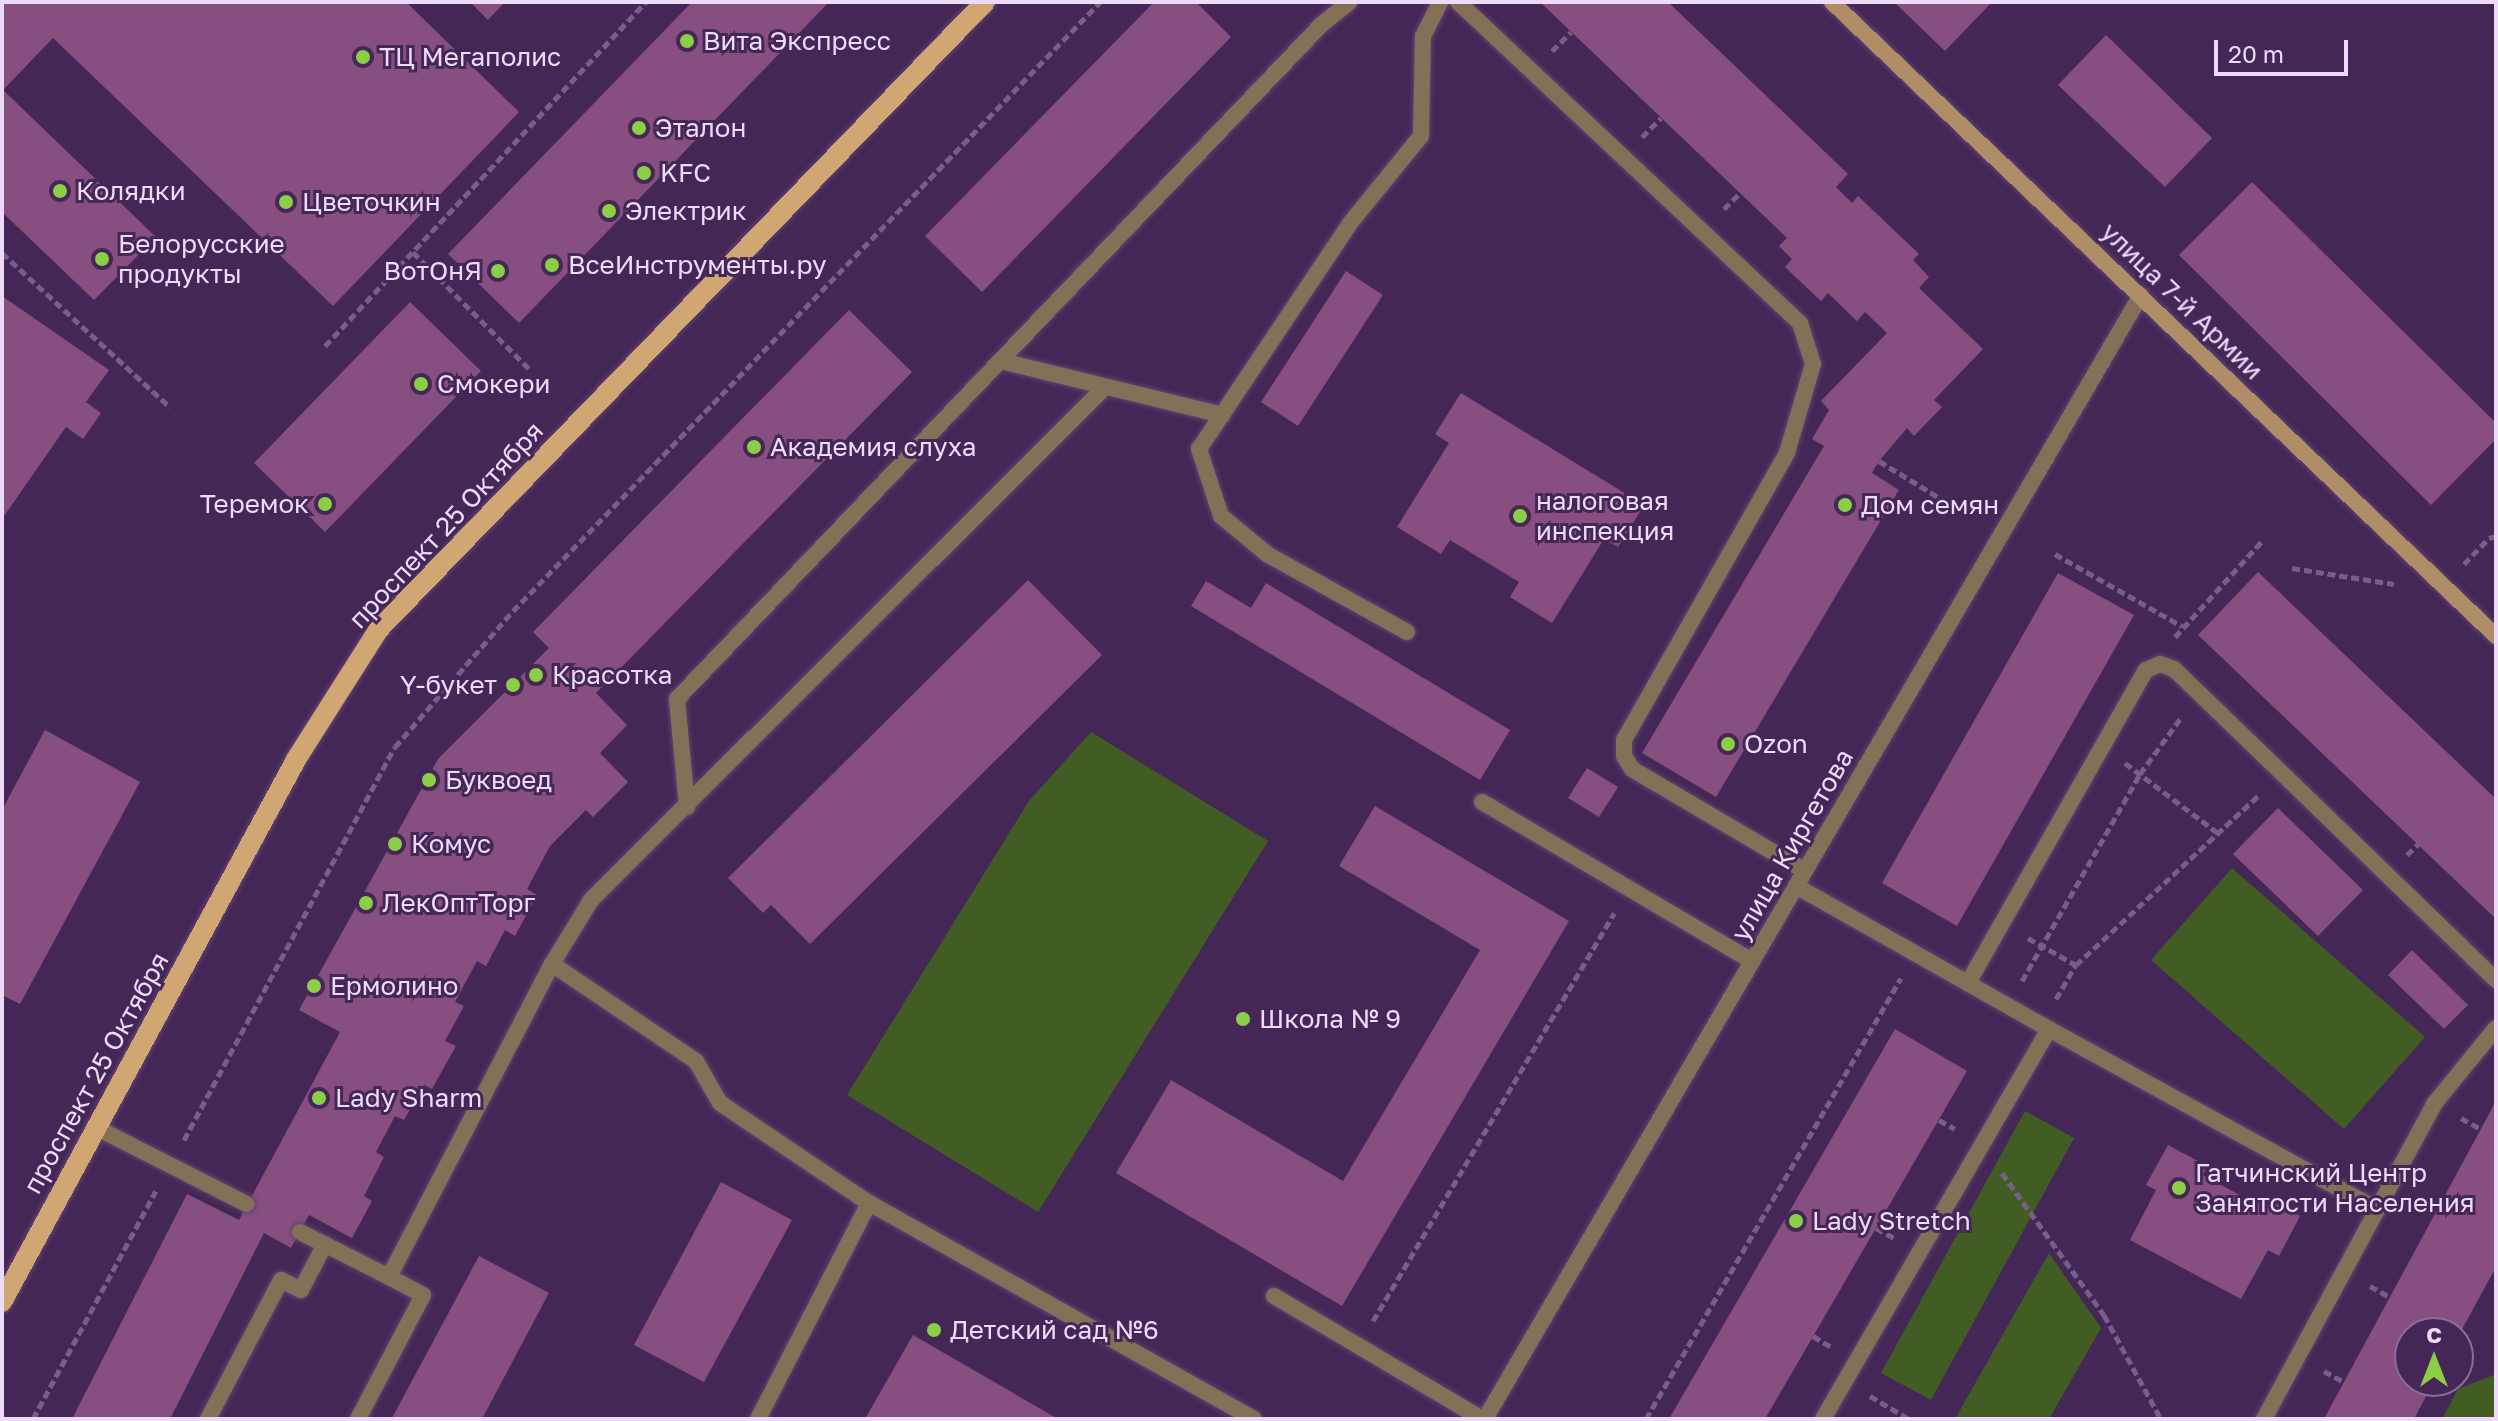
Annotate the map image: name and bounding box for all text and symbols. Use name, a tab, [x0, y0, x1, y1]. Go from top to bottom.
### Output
scale bar	[2218, 24, 2352, 74]
place label: Вита Экспресс	[703, 25, 891, 57]
marker: Вита Экспресс	[678, 32, 696, 50]
text: 20 m	[2228, 39, 2284, 68]
place label: ТЦ Мегаполис	[379, 41, 561, 73]
marker: ТЦ Мегаполис	[354, 48, 372, 66]
place label: Эталон	[655, 112, 746, 144]
marker: Эталон	[630, 119, 648, 137]
place label: KFC	[660, 157, 711, 189]
marker: KFC	[635, 164, 653, 182]
place label: Колядки	[76, 175, 186, 207]
marker: Колядки	[51, 182, 69, 200]
place label: Цветочкин	[302, 186, 441, 218]
marker: Цветочкин	[277, 193, 295, 211]
place label: Электрик	[625, 195, 747, 227]
marker: Электрик	[600, 202, 618, 220]
street label: улица 7-й Армии	[2095, 216, 2269, 386]
place label: Белорусские продукты	[118, 228, 285, 290]
place label: ВсеИнструменты.ру	[568, 249, 826, 281]
marker: Белорусские продукты	[93, 250, 111, 268]
place label: ВотОнЯ	[384, 255, 482, 287]
marker: ВсеИнструменты.ру	[543, 256, 561, 274]
marker: ВотОнЯ	[489, 262, 507, 280]
place label: Смокери	[437, 368, 550, 400]
marker: Смокери	[412, 375, 430, 393]
street label: проспект 25 Октября	[342, 415, 550, 635]
place label: Академия слуха	[770, 431, 976, 463]
marker: Академия слуха	[745, 438, 763, 456]
place label: налоговая инспекция	[1536, 485, 1674, 546]
place label: Теремок	[200, 488, 309, 520]
place label: Дом семян	[1861, 489, 1999, 521]
marker: Теремок	[316, 495, 334, 513]
marker: Дом семян	[1836, 496, 1854, 514]
marker: налоговая инспекция	[1511, 507, 1529, 525]
place label: Красотка	[552, 659, 673, 691]
marker: Красотка	[527, 666, 545, 684]
place label: Y-букет	[400, 669, 497, 701]
marker: Y-букет	[504, 676, 522, 694]
place label: Ozon	[1744, 728, 1808, 760]
marker: Ozon	[1719, 735, 1737, 753]
street label: улица Киргетова	[1724, 743, 1860, 947]
place label: Буквоед	[445, 764, 552, 796]
marker: Буквоед	[420, 771, 438, 789]
place label: Комус	[411, 828, 491, 860]
marker: Комус	[386, 835, 404, 853]
place label: ЛекОптТорг	[382, 887, 536, 919]
marker: ЛекОптТорг	[357, 894, 375, 912]
street label: проспект 25 Октября	[17, 947, 175, 1199]
place label: Ермолино	[330, 970, 458, 1002]
marker: Ермолино	[305, 977, 323, 995]
place label: Школа № 9	[1259, 1003, 1401, 1035]
marker: Школа № 9	[1234, 1010, 1252, 1028]
place label: Lady Sharm	[335, 1082, 482, 1114]
marker: Lady Sharm	[310, 1089, 328, 1107]
place label: Гатчинский Центр Занятости Населения	[2195, 1157, 2475, 1218]
marker: Гатчинский Центр Занятости Населения	[2170, 1179, 2188, 1197]
place label: Lady Stretch	[1812, 1205, 1971, 1237]
marker: Lady Stretch	[1787, 1212, 1805, 1230]
place label: Детский сад №6	[950, 1314, 1159, 1346]
north arrow	[2394, 1317, 2474, 1397]
marker: Детский сад №6	[925, 1321, 943, 1339]
text: С	[2426, 1321, 2442, 1348]

